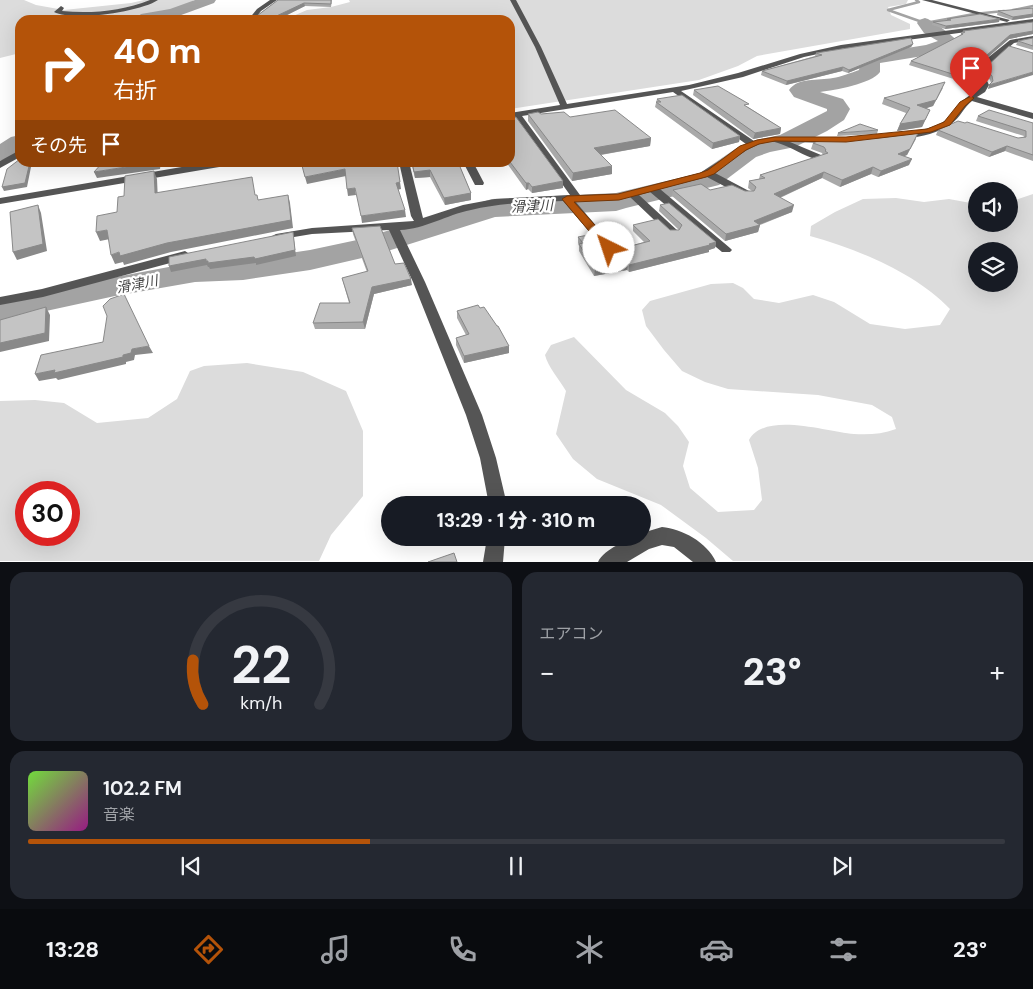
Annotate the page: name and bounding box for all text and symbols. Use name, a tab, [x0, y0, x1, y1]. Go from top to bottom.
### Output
text: 40 m	[113, 28, 202, 74]
icon: right	[30, 35, 95, 100]
pin	[950, 47, 992, 98]
icon: arrive	[957, 54, 985, 82]
text: 右折	[113, 76, 157, 105]
icon: arrive	[97, 130, 125, 158]
text: その先	[30, 133, 87, 158]
map controls	[968, 182, 1018, 292]
button: sound	[968, 182, 1018, 232]
water label: 滑津川	[511, 196, 555, 216]
position arrow	[582, 221, 634, 273]
button: layers	[968, 242, 1018, 292]
water label: 滑津川	[115, 271, 161, 297]
speed limit sign: 30	[15, 481, 80, 546]
text: 13:29 · 1 分 · 310 m	[437, 508, 595, 533]
text: エアコン	[540, 623, 604, 644]
text: 22	[231, 631, 291, 699]
text: 23°	[743, 647, 802, 697]
text: −	[540, 654, 555, 691]
text: +	[990, 654, 1005, 691]
text: km/h	[240, 691, 282, 715]
text: 102.2 FM	[103, 776, 182, 801]
text: 音楽	[103, 804, 135, 825]
icon: previous	[177, 852, 205, 880]
icon: pause	[502, 852, 530, 880]
icon: next	[828, 852, 856, 880]
icon: directions	[191, 932, 226, 967]
icon: music	[318, 932, 353, 967]
icon: phone	[445, 932, 480, 967]
icon: climate	[572, 932, 607, 967]
icon: car	[699, 932, 734, 967]
icon: filters	[826, 932, 861, 967]
text: 13:28	[46, 935, 99, 964]
text: 23°	[953, 935, 987, 964]

